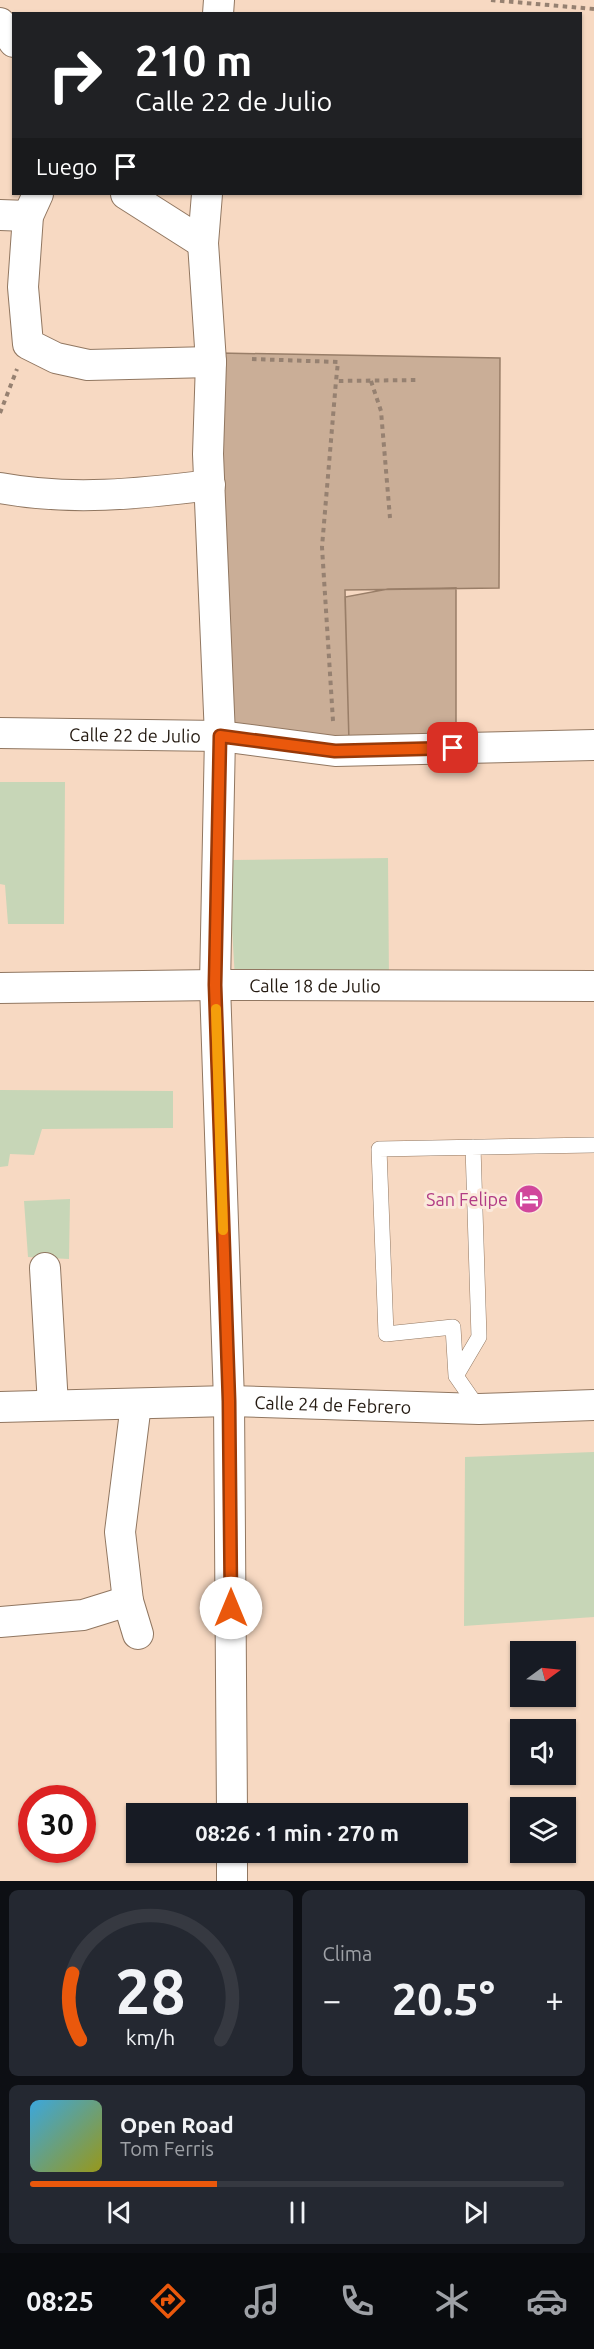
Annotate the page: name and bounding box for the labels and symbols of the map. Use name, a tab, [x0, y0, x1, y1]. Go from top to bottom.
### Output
pin	[427, 722, 478, 773]
street label: Calle 22 de Julio	[69, 724, 201, 746]
street label: Calle 18 de Julio	[249, 975, 381, 995]
hotel icon: San Felipe	[513, 1183, 545, 1215]
place label: San Felipe	[426, 1189, 508, 1209]
street label: Calle 24 de Febrero	[254, 1392, 412, 1417]
position arrow	[199, 1576, 263, 1640]
north arrow	[510, 1641, 576, 1707]
speed limit sign: 30	[18, 1785, 96, 1863]

